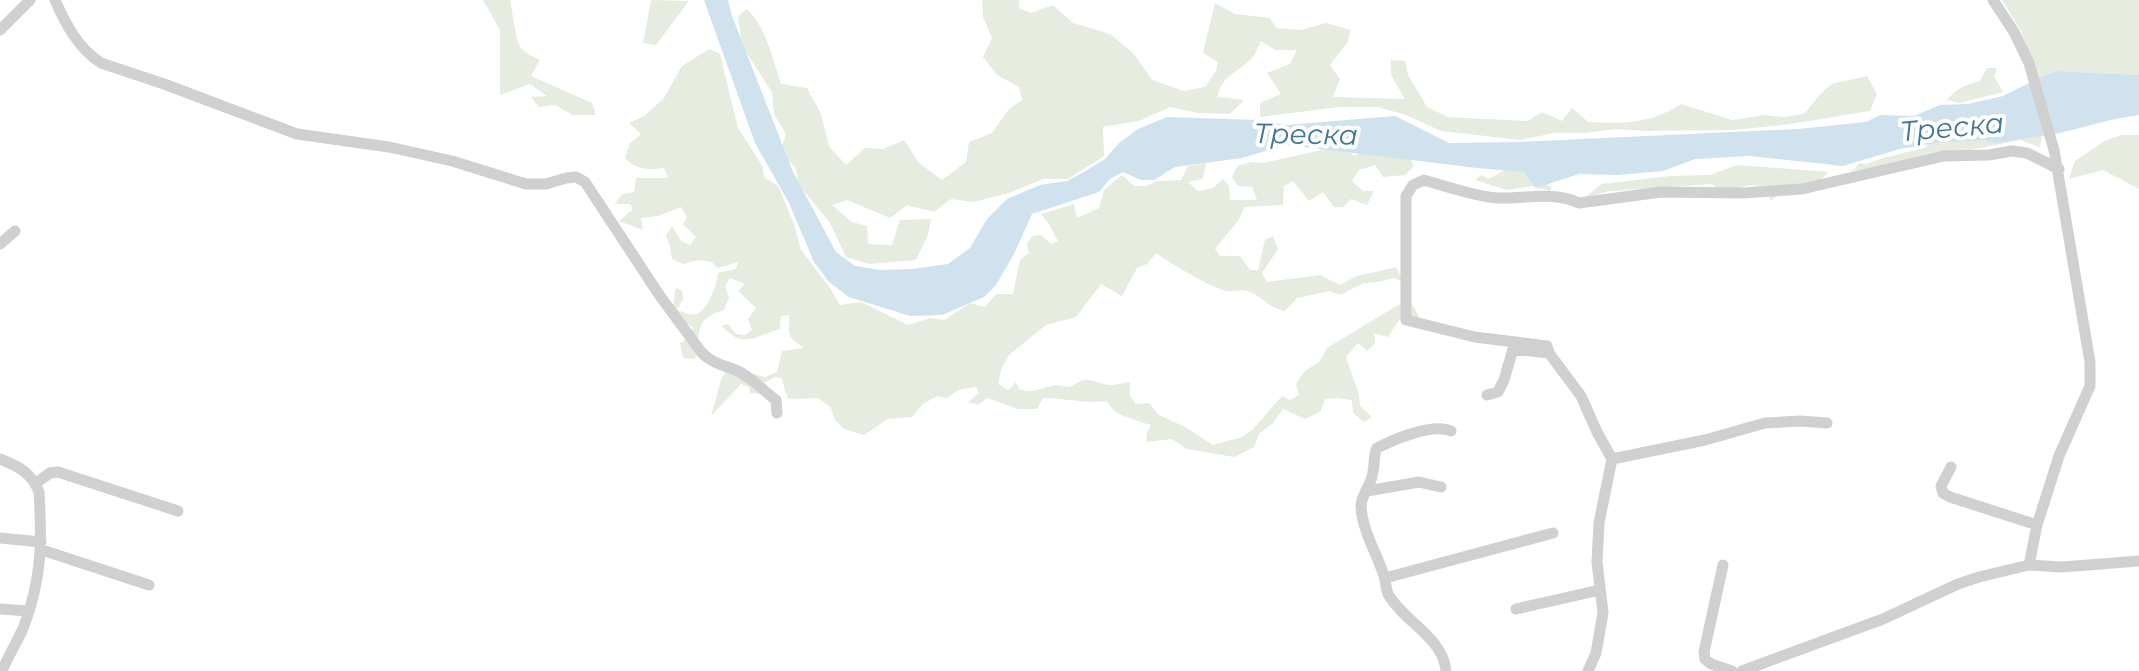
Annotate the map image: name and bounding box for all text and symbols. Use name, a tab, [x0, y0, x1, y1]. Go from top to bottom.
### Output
water label: Треска	[1899, 106, 2005, 148]
water label: Треска	[1254, 116, 1358, 152]

